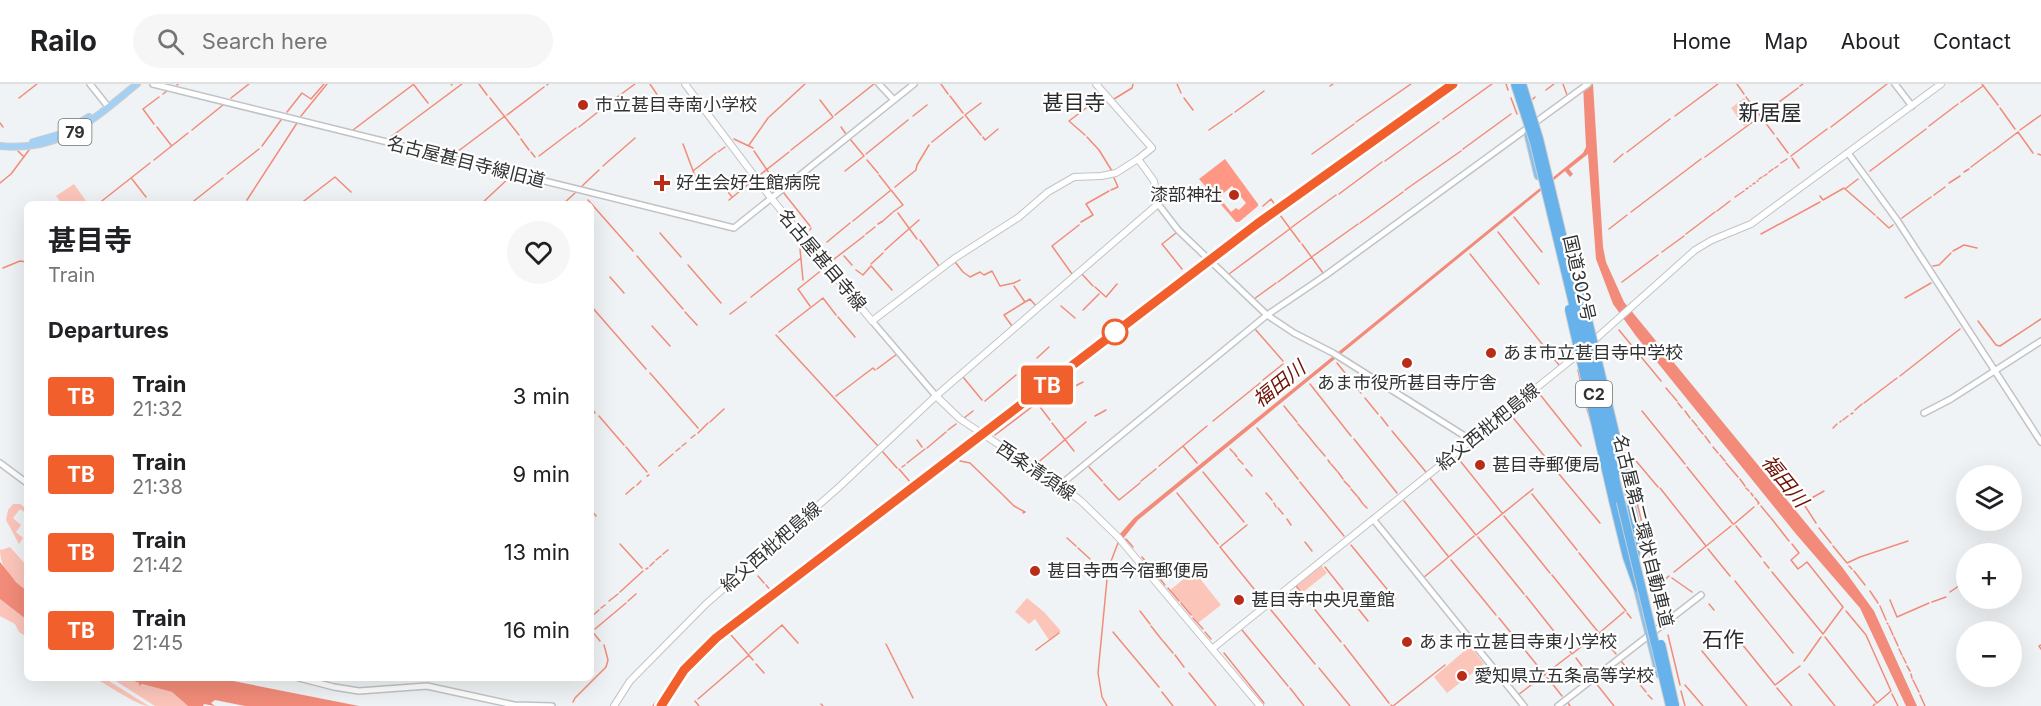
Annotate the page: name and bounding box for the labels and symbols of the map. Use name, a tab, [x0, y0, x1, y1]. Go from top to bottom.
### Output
district label: 甚目寺	[1043, 90, 1106, 115]
place label: 市立甚目寺南小学校	[595, 94, 757, 115]
marker: 市立甚目寺南小学校	[576, 98, 590, 112]
district label: 新居屋	[1739, 100, 1802, 125]
road number: 79	[58, 119, 92, 145]
street label: 名古屋甚目寺線旧道	[385, 132, 547, 191]
place label: 好生会好生館病院	[676, 172, 820, 193]
marker: 好生会好生館病院	[653, 174, 671, 192]
place label: 漆部神社	[1150, 184, 1222, 205]
marker: 漆部神社	[1227, 188, 1241, 202]
street label: 名古屋甚目寺線	[774, 205, 871, 315]
street label: 国道302号	[1559, 233, 1600, 323]
unlabelled marker	[1102, 319, 1128, 345]
place label: あま市立甚目寺中学校	[1503, 342, 1683, 363]
marker: あま市立甚目寺中学校	[1484, 346, 1498, 360]
water label: 福田川	[1248, 355, 1311, 412]
marker: あま市役所甚目寺庁舎	[1400, 356, 1414, 370]
line badge: TB	[1020, 366, 1074, 404]
place label: あま市役所甚目寺庁舎	[1317, 372, 1497, 393]
street label: 給父西枇杷島線	[1432, 379, 1543, 474]
road number: C2	[1576, 381, 1612, 407]
street label: 名古屋第二環状自動車道	[1609, 432, 1678, 629]
street label: 西条清須線	[993, 437, 1079, 504]
water label: 福田川	[1757, 450, 1814, 513]
place label: 甚目寺郵便局	[1492, 454, 1600, 475]
marker: 甚目寺郵便局	[1473, 458, 1487, 472]
street label: 給父西枇杷島線	[716, 497, 825, 596]
place label: 甚目寺西今宿郵便局	[1047, 560, 1209, 581]
marker: 甚目寺西今宿郵便局	[1028, 564, 1042, 578]
place label: 甚目寺中央児童館	[1251, 589, 1395, 610]
marker: 甚目寺中央児童館	[1232, 593, 1246, 607]
district label: 石作	[1702, 627, 1744, 652]
place label: あま市立甚目寺東小学校	[1419, 631, 1617, 652]
marker: あま市立甚目寺東小学校	[1400, 635, 1414, 649]
place label: 愛知県立五条高等学校	[1474, 665, 1654, 686]
marker: 愛知県立五条高等学校	[1455, 669, 1469, 683]

